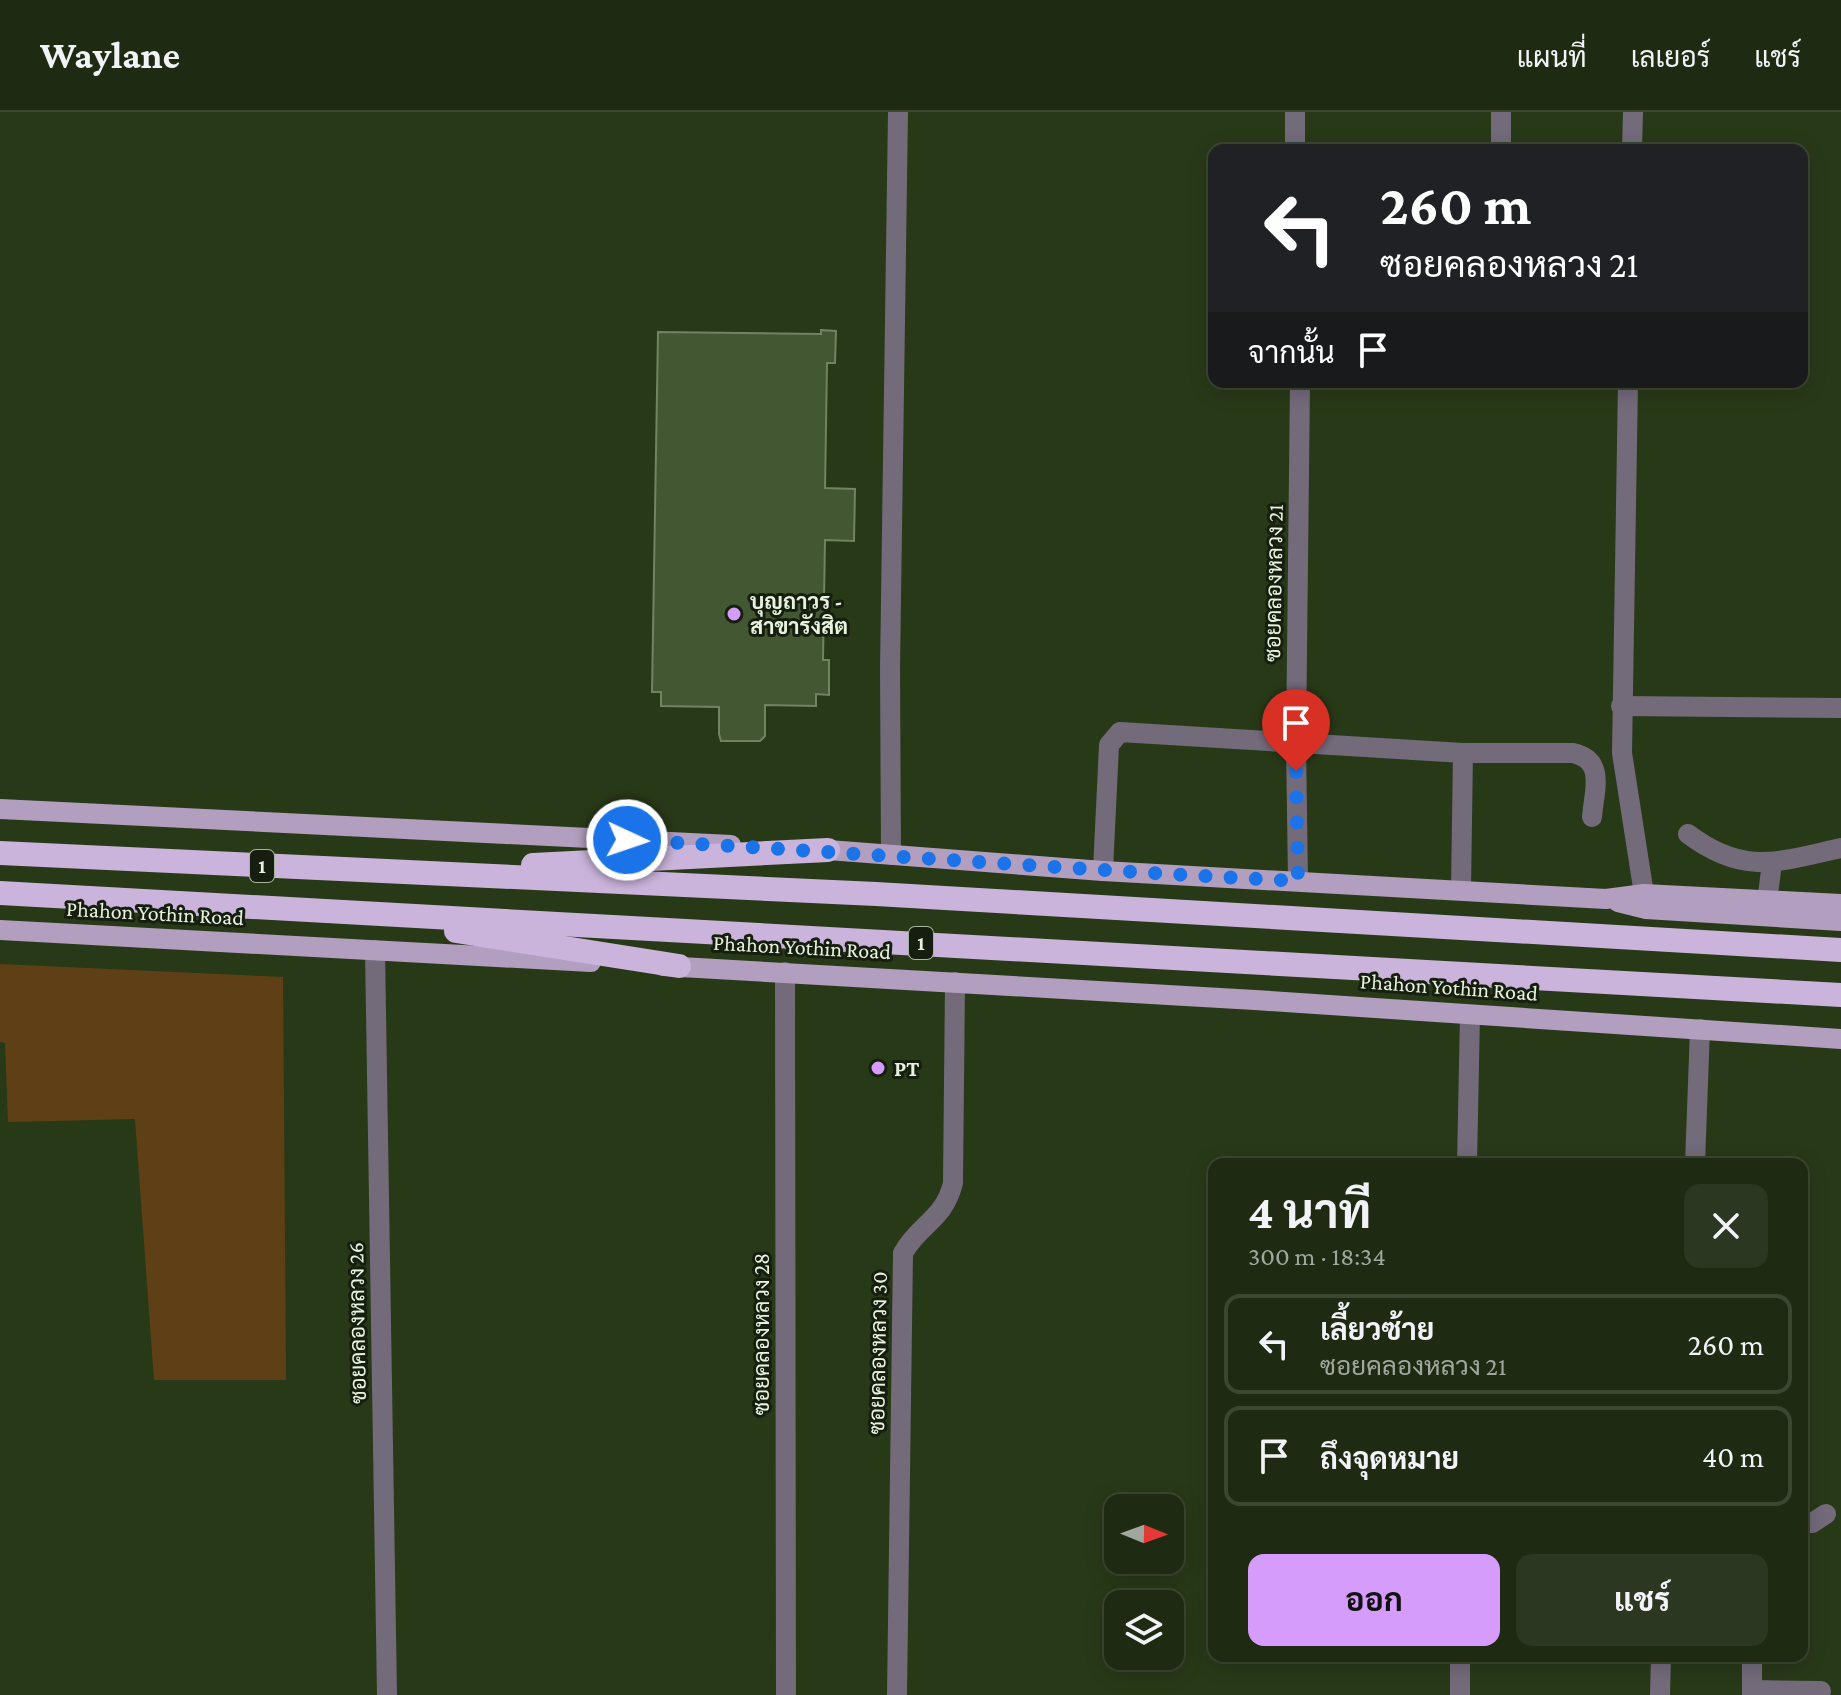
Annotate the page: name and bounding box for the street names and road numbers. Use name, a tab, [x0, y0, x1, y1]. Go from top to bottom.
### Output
street label: ซอยคลองหลวง 21	[1260, 504, 1288, 662]
road number: 1	[250, 850, 274, 882]
street label: Phahon Yothin Road	[65, 896, 245, 930]
road number: 1	[909, 927, 933, 959]
street label: Phahon Yothin Road	[712, 930, 892, 964]
street label: Phahon Yothin Road	[1359, 968, 1539, 1006]
street label: ซอยคลองหลวง 26	[343, 1242, 371, 1404]
street label: ซอยคลองหลวง 28	[749, 1253, 774, 1415]
street label: ซอยคลองหลวง 30	[864, 1271, 892, 1435]

